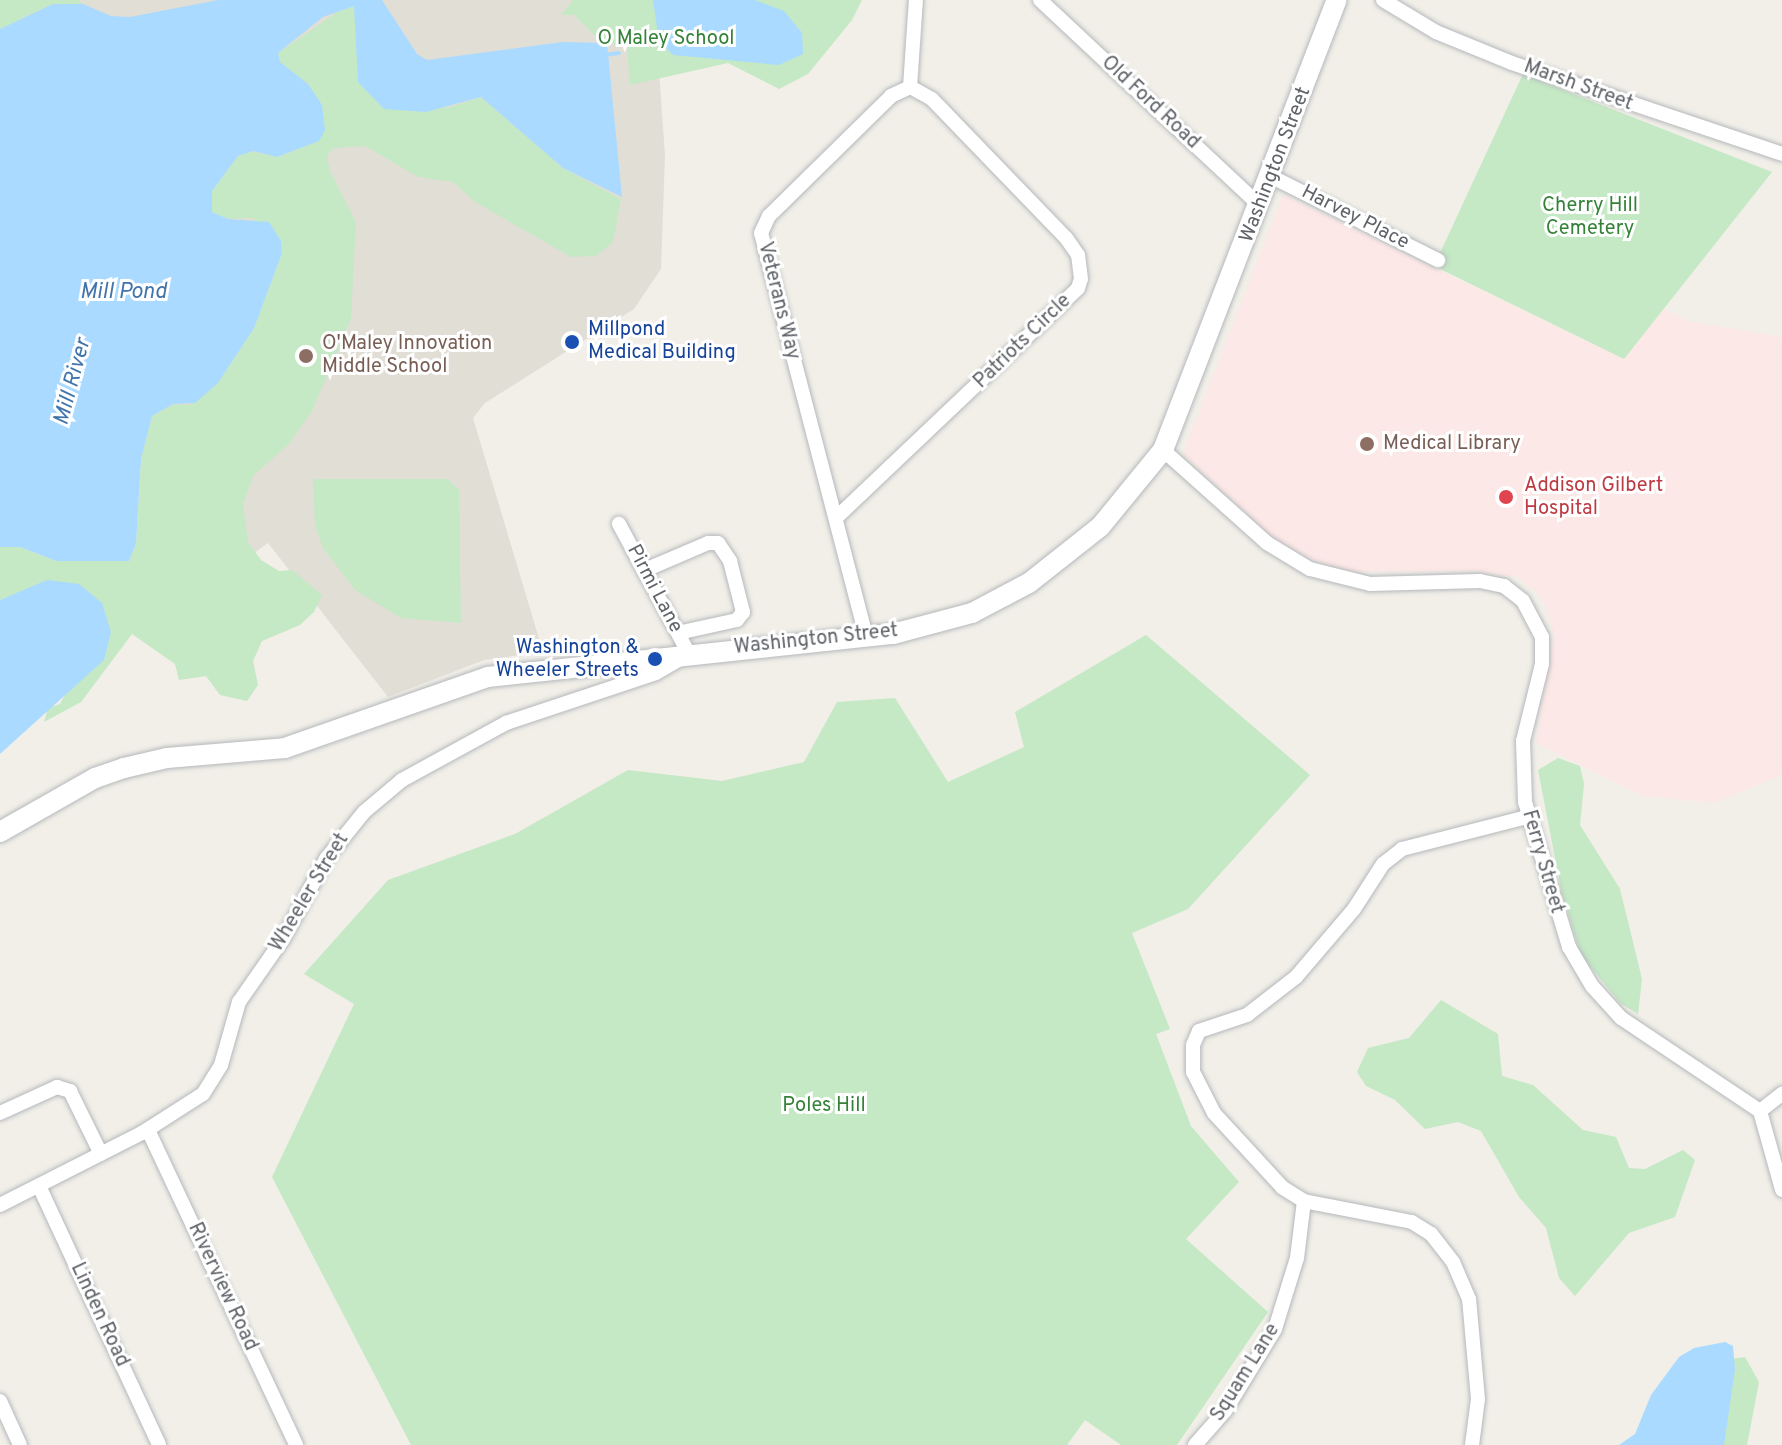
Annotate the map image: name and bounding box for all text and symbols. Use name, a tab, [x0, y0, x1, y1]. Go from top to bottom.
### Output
park label: O Maley School	[597, 27, 735, 51]
street label: Old Ford Road	[1096, 51, 1204, 155]
street label: Marsh Street	[1520, 55, 1636, 117]
street label: Washington Street	[1235, 84, 1317, 246]
street label: Harvey Place	[1297, 181, 1413, 255]
park label: Cherry Hill Cemetery	[1542, 195, 1638, 242]
street label: Veterans Way	[752, 239, 804, 363]
water label: Mill Pond	[80, 280, 166, 306]
street label: Patriots Circle	[969, 290, 1077, 394]
place label: Millpond Medical Building	[588, 318, 736, 365]
place label: O'Maley Innovation Middle School	[322, 332, 492, 379]
marker: Millpond Medical Building	[563, 333, 581, 351]
water label: Mill River	[49, 336, 97, 428]
marker: O'Maley Innovation Middle School	[297, 347, 315, 365]
place label: Medical Library	[1383, 432, 1521, 456]
marker: Medical Library	[1358, 435, 1376, 453]
place label: Addison Gilbert Hospital	[1524, 474, 1663, 521]
marker: Addison Gilbert Hospital	[1495, 486, 1517, 508]
street label: Pirmi Lane	[621, 541, 687, 637]
street label: Washington Street	[733, 619, 899, 661]
place label: Washington & Wheeler Streets	[496, 636, 639, 683]
marker: Washington & Wheeler Streets	[646, 650, 664, 668]
street label: Ferry Street	[1516, 807, 1568, 917]
street label: Wheeler Street	[265, 829, 355, 957]
park label: Poles Hill	[782, 1094, 866, 1118]
street label: Riverview Road	[182, 1219, 262, 1355]
street label: Linden Road	[64, 1259, 134, 1371]
street label: Squam Lane	[1206, 1320, 1286, 1426]

